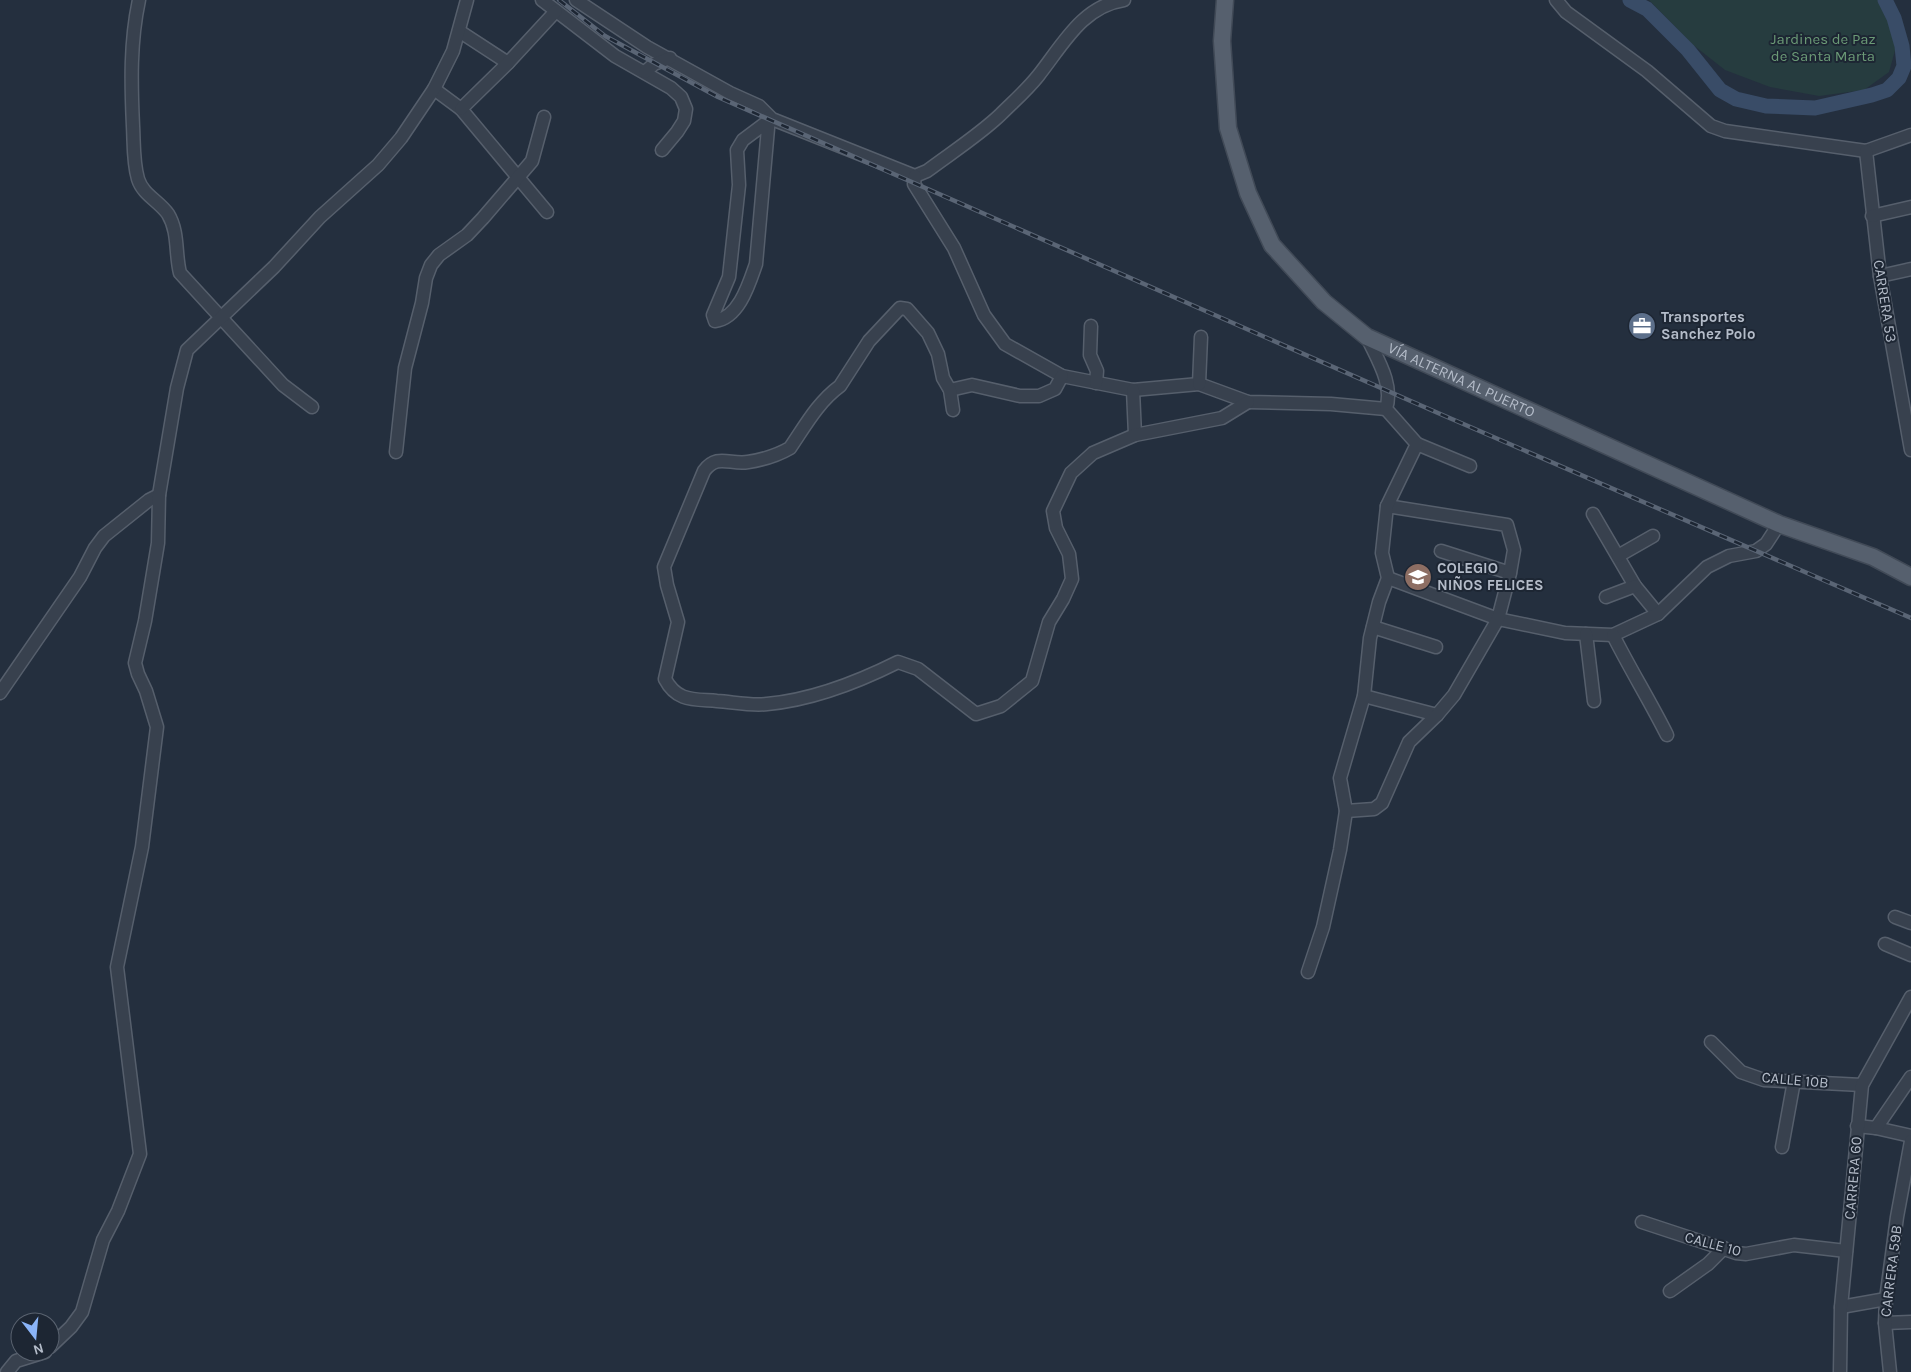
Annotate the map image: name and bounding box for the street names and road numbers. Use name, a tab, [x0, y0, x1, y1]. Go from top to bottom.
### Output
street label: CARRERA 53	[1870, 258, 1900, 344]
street label: VÍA ALTERNA AL PUERTO	[1385, 339, 1538, 421]
street label: CALLE 10B	[1761, 1068, 1829, 1092]
street label: CARRERA 60	[1840, 1136, 1866, 1220]
street label: CARRERA 59B	[1876, 1224, 1906, 1318]
street label: CALLE 10	[1683, 1228, 1743, 1260]

